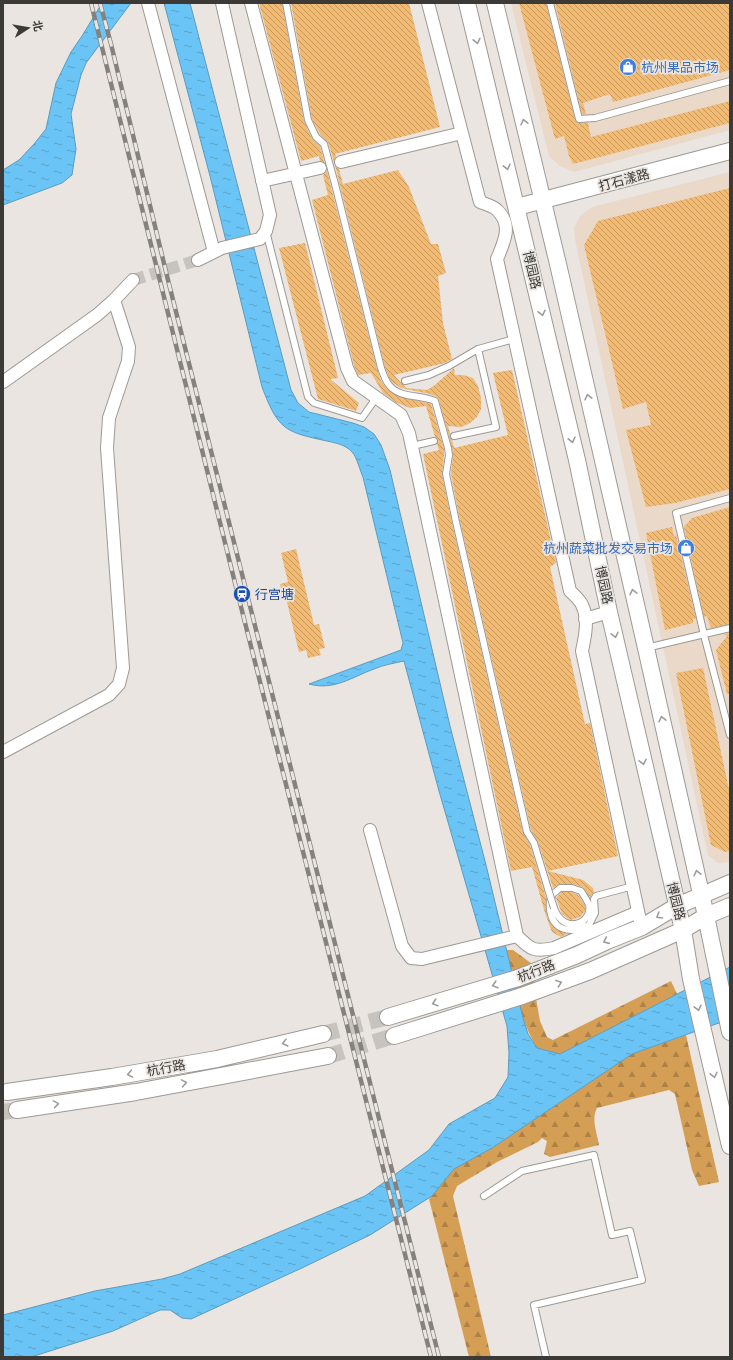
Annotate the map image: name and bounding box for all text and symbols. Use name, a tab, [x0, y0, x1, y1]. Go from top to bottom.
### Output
north arrow	[8, 8, 48, 48]
text: 北	[30, 19, 45, 33]
one-way arrow	[473, 38, 481, 44]
shop icon: 杭州果品市场	[618, 57, 638, 77]
place label: 杭州果品市场	[641, 60, 719, 75]
one-way arrow	[521, 119, 529, 125]
one-way arrow	[503, 164, 511, 170]
street label: 打石漾路	[597, 166, 651, 194]
street label: 博园路	[520, 249, 544, 291]
one-way arrow	[537, 309, 546, 316]
one-way arrow	[585, 394, 593, 400]
one-way arrow	[567, 436, 576, 443]
shop icon: 杭州蔬菜批发交易市场	[676, 538, 696, 558]
place label: 杭州蔬菜批发交易市场	[543, 541, 673, 556]
street label: 博园路	[593, 564, 615, 606]
station icon: 行宫塘	[232, 584, 252, 604]
place label: 行宫塘	[255, 587, 294, 602]
one-way arrow	[629, 589, 638, 596]
one-way arrow	[610, 632, 618, 638]
one-way arrow	[658, 716, 666, 722]
one-way arrow	[639, 759, 647, 765]
one-way arrow	[693, 870, 701, 876]
street label: 博园路	[664, 880, 688, 922]
one-way arrow	[656, 912, 663, 919]
one-way arrow	[603, 936, 611, 944]
street label: 杭行路	[515, 957, 557, 985]
one-way arrow	[555, 979, 562, 987]
one-way arrow	[492, 980, 499, 989]
one-way arrow	[432, 998, 439, 1007]
one-way arrow	[694, 1005, 702, 1011]
one-way arrow	[282, 1038, 288, 1046]
street label: 杭行路	[145, 1057, 187, 1079]
one-way arrow	[127, 1069, 133, 1078]
one-way arrow	[709, 1072, 717, 1079]
one-way arrow	[181, 1080, 187, 1088]
one-way arrow	[53, 1100, 59, 1109]

